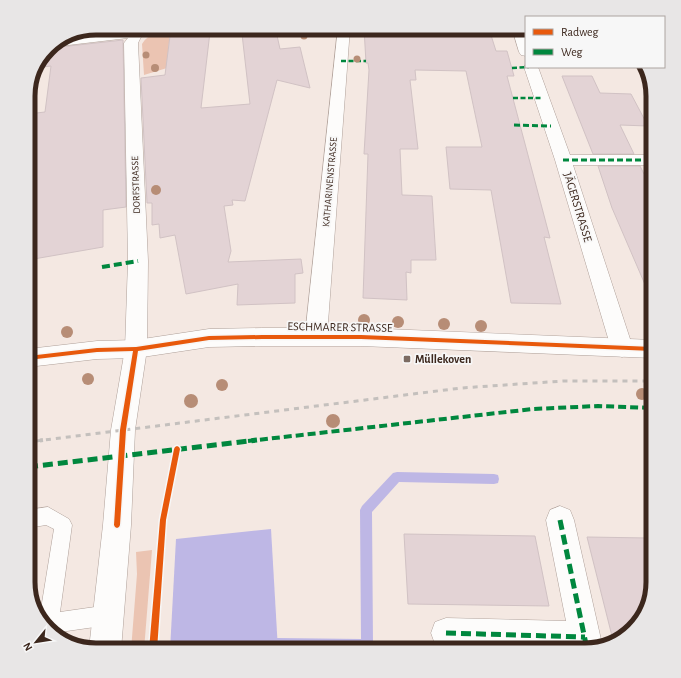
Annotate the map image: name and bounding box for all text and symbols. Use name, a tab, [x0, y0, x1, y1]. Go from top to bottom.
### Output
legend	[525, 16, 665, 68]
text: Radweg	[561, 26, 598, 38]
text: Weg	[561, 46, 583, 58]
street label: KATHARINENSTRASSE	[321, 137, 339, 227]
street label: DORFSTRASSE	[130, 156, 142, 214]
street label: JÄGERSTRASSE	[562, 170, 595, 243]
street label: ESCHMARER STRASSE	[287, 320, 393, 334]
place label: Müllekoven	[415, 353, 471, 365]
marker: Müllekoven	[402, 354, 412, 364]
north arrow	[16, 622, 56, 662]
text: N	[21, 641, 34, 653]

